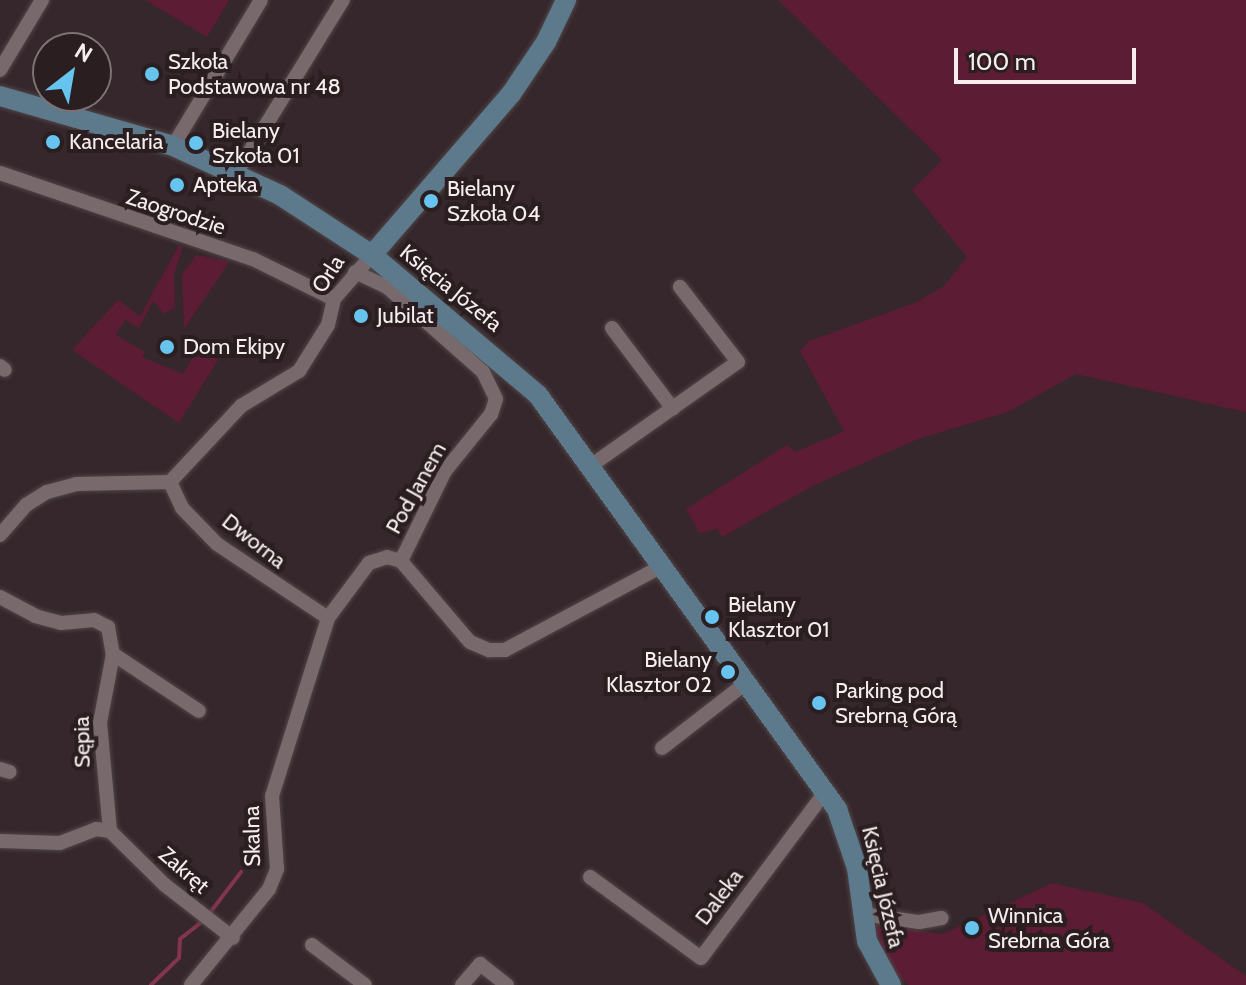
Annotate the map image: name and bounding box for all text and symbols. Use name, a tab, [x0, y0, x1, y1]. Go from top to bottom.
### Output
north arrow	[32, 32, 112, 112]
scale bar	[958, 32, 1140, 82]
text: N	[70, 37, 97, 68]
text: 100 m	[968, 47, 1036, 76]
place label: Szkoła Podstawowa nr 48	[168, 48, 341, 100]
marker: Szkoła Podstawowa nr 48	[143, 65, 161, 83]
place label: Bielany Szkoła 01	[212, 117, 300, 168]
place label: Kancelaria	[69, 129, 163, 155]
marker: Kancelaria	[44, 133, 62, 151]
marker: Bielany Szkoła 01	[187, 134, 205, 152]
place label: Apteka	[193, 172, 258, 198]
place label: Bielany Szkoła 04	[447, 175, 540, 226]
marker: Apteka	[168, 176, 186, 194]
street label: Zaogrodzie	[123, 184, 229, 240]
marker: Bielany Szkoła 04	[422, 192, 440, 210]
street label: Księcia Józefa	[395, 239, 507, 337]
street label: Orla	[306, 250, 350, 298]
place label: Jubilat	[377, 303, 434, 329]
marker: Jubilat	[352, 307, 370, 325]
place label: Dom Ekipy	[183, 334, 285, 360]
marker: Dom Ekipy	[158, 338, 176, 356]
street label: Pod Janem	[380, 438, 452, 538]
street label: Dworna	[217, 508, 291, 574]
place label: Bielany Klasztor 01	[728, 591, 830, 642]
marker: Bielany Klasztor 01	[703, 608, 721, 626]
place label: Bielany Klasztor 02	[606, 646, 712, 698]
marker: Bielany Klasztor 02	[719, 663, 737, 681]
place label: Parking pod Srebrną Górą	[835, 677, 957, 728]
marker: Parking pod Srebrną Górą	[810, 694, 828, 712]
street label: Sępia	[68, 716, 96, 768]
street label: Skalna	[238, 805, 266, 867]
street label: Księcia Józefa	[856, 824, 910, 950]
street label: Zakręt	[153, 841, 215, 899]
street label: Daleka	[689, 864, 749, 930]
place label: Winnica Srebrna Góra	[988, 902, 1110, 954]
marker: Winnica Srebrna Góra	[963, 919, 981, 937]

